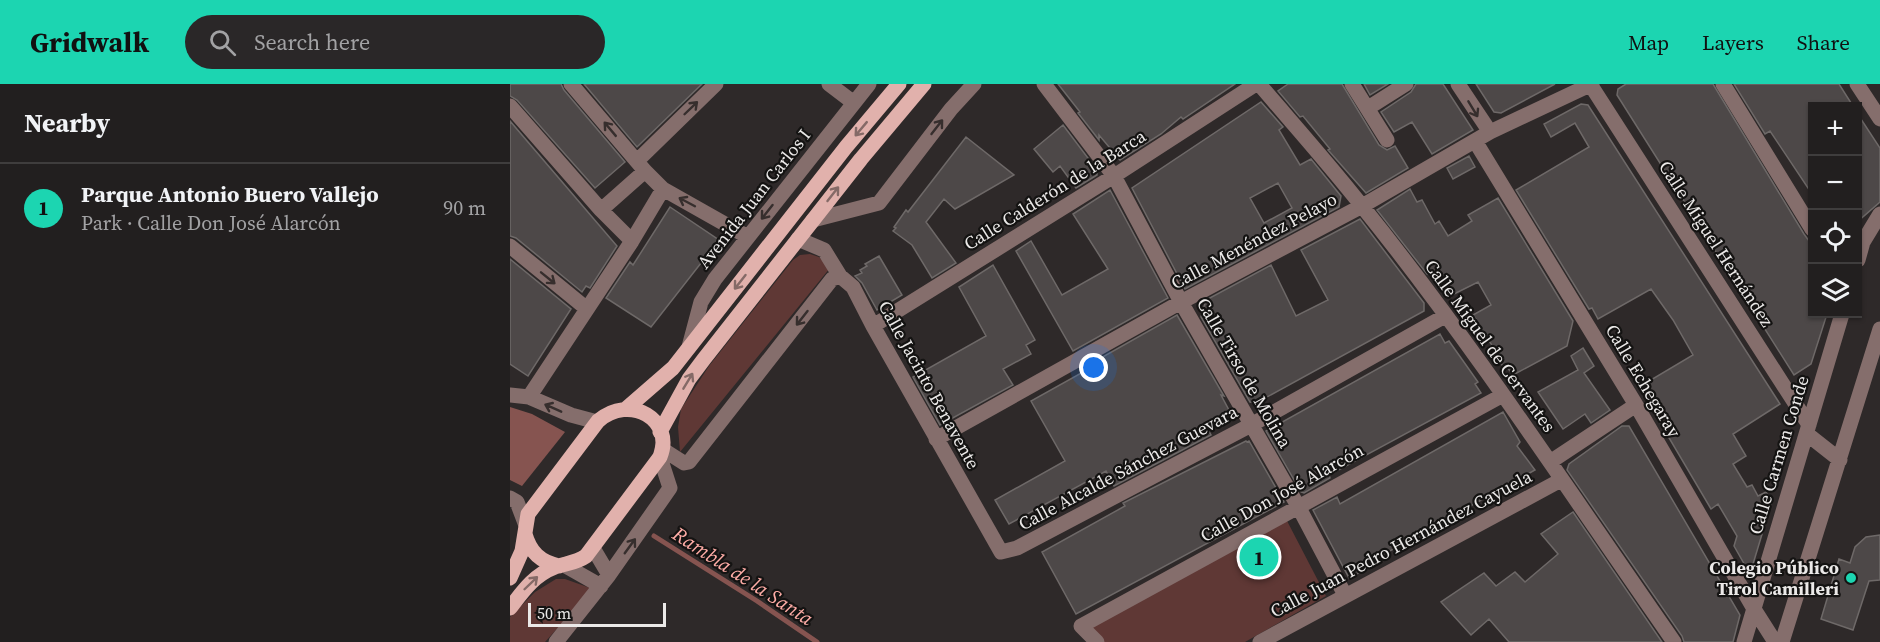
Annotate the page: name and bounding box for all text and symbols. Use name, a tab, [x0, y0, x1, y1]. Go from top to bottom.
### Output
search box	[185, 15, 605, 69]
text: Gridwalk	[30, 23, 149, 61]
icon: search	[206, 26, 239, 59]
text: Search here	[254, 27, 370, 57]
text: Map	[1628, 28, 1669, 57]
text: Layers	[1702, 28, 1764, 57]
text: Share	[1797, 28, 1850, 57]
one-way arrow	[1468, 100, 1480, 117]
one-way arrow	[684, 101, 699, 115]
map controls	[1808, 102, 1862, 318]
button: +	[1808, 102, 1862, 156]
text: Nearby	[24, 105, 110, 141]
one-way arrow	[931, 119, 944, 135]
one-way arrow	[854, 121, 868, 136]
one-way arrow	[603, 122, 617, 137]
street label: Calle Calderón de la Barca	[959, 123, 1151, 256]
street label: Avenida Juan Carlos I	[691, 124, 816, 274]
street label: Calle Miguel Hernández	[1653, 156, 1780, 332]
button: −	[1808, 156, 1862, 210]
text: Parque Antonio Buero Vallejo	[81, 179, 379, 209]
one-way arrow	[827, 186, 840, 202]
street label: Calle Menéndez Pelayo	[1166, 186, 1341, 295]
text: 1	[38, 194, 49, 222]
text: 90 m	[443, 194, 486, 222]
one-way arrow	[679, 196, 696, 208]
one-way arrow	[761, 204, 774, 220]
text: Park · Calle Don José Alarcón	[81, 209, 341, 237]
button: locate	[1808, 210, 1862, 264]
street label: Calle Miguel de Cervantes	[1419, 254, 1562, 437]
button: layers	[1808, 264, 1862, 318]
one-way arrow	[540, 271, 556, 284]
one-way arrow	[733, 273, 746, 289]
street label: Calle Tirso de Molina	[1191, 293, 1298, 453]
street label: Calle Jacinto Benavente	[873, 296, 986, 473]
one-way arrow	[795, 310, 808, 326]
street label: Calle Echegaray	[1600, 320, 1687, 443]
your location	[1079, 353, 1108, 382]
street label: Calle Carmen Conde	[1742, 372, 1815, 537]
one-way arrow	[683, 373, 695, 390]
street label: Calle Alcalde Sánchez Guevara	[1014, 399, 1243, 536]
one-way arrow	[545, 402, 563, 413]
street label: Calle Don José Alarcón	[1196, 437, 1368, 548]
street label: Calle Juan Pedro Hernández Cayuela	[1265, 463, 1537, 623]
water label: Rambla de la Santa	[666, 519, 819, 632]
pin: 1	[1240, 534, 1278, 580]
one-way arrow	[624, 538, 636, 554]
place label: Colegio Público Tirol Camilleri	[1709, 555, 1839, 601]
marker: Colegio Público Tirol Camilleri	[1844, 571, 1858, 585]
one-way arrow	[524, 575, 539, 590]
scale bar	[528, 600, 666, 628]
text: 50 m	[537, 602, 571, 624]

